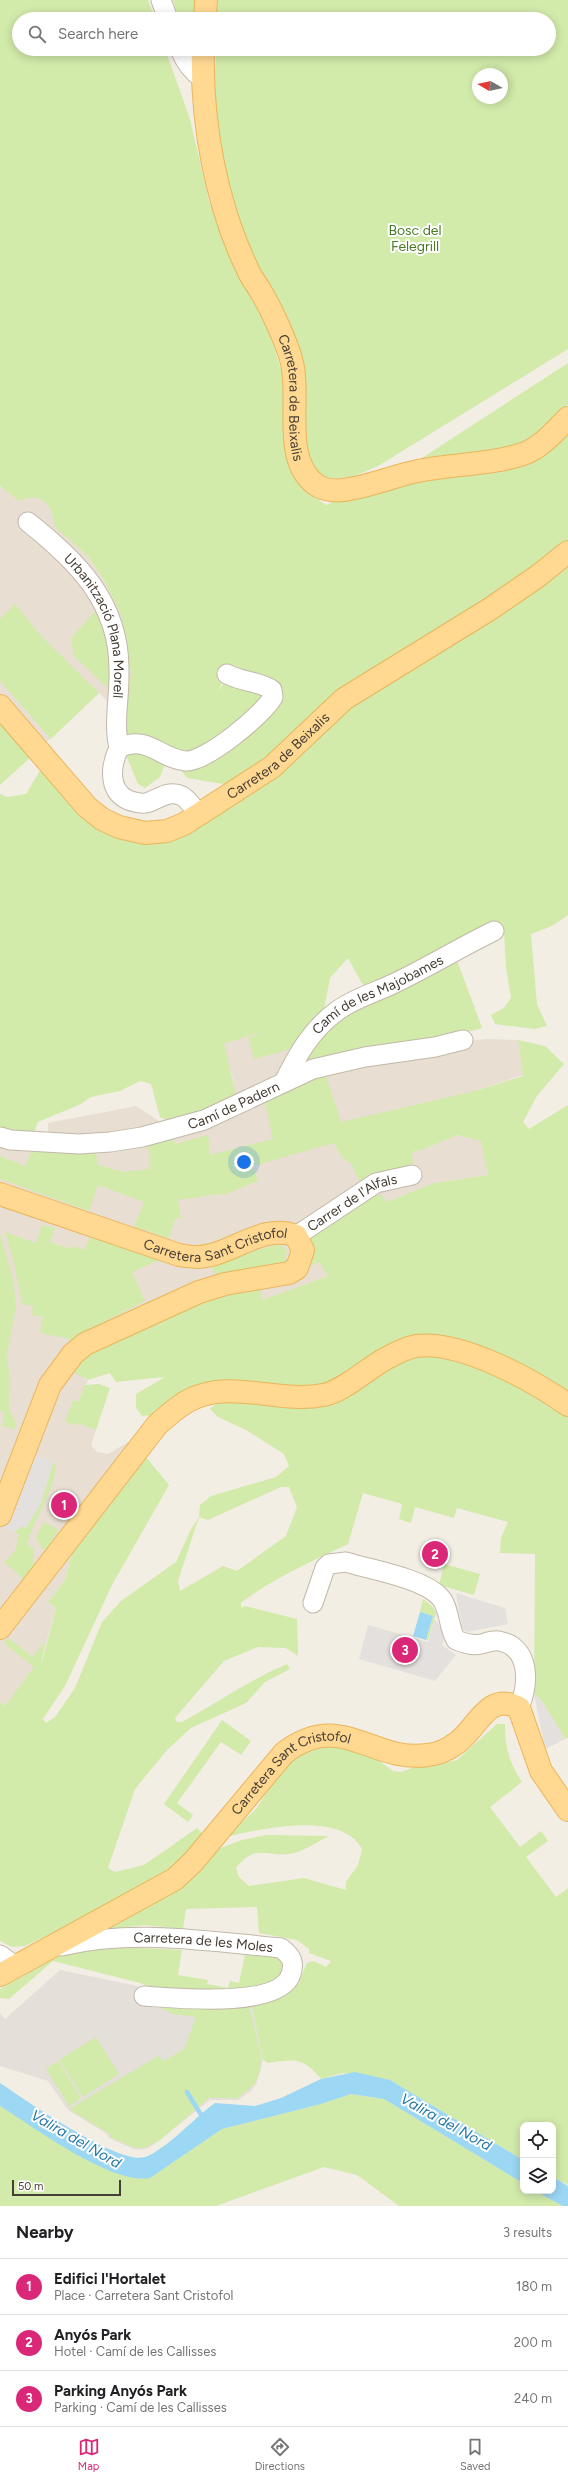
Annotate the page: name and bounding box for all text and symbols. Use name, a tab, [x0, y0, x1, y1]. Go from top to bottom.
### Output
search box	[12, 12, 556, 56]
icon: search	[26, 23, 48, 45]
text: Search here	[58, 25, 138, 43]
north arrow	[472, 68, 508, 104]
park label: Bosc del Felegrill	[388, 222, 442, 255]
street label: Carretera de Beixalis	[274, 332, 307, 463]
street label: Urbanització Plana Morell	[60, 550, 127, 699]
street label: Carretera de Beixalis	[224, 709, 333, 803]
street label: Camí de les Majobames	[309, 951, 446, 1038]
street label: Camí de Padern	[186, 1078, 282, 1133]
your location	[234, 1152, 254, 1172]
street label: Carrer de l'Alfals	[304, 1171, 399, 1235]
street label: Carretera Sant Cristofol	[141, 1225, 288, 1266]
pin: 1	[51, 1490, 77, 1520]
pin: 2	[422, 1539, 448, 1569]
pin: 3	[392, 1635, 418, 1665]
street label: Carretera Sant Cristofol	[228, 1727, 353, 1819]
street label: Carretera de les Moles	[133, 1929, 274, 1956]
water label: Valira del Nord	[397, 2090, 495, 2155]
water label: Valira del Nord	[28, 2106, 125, 2172]
map controls	[520, 2122, 556, 2194]
button: locate	[520, 2122, 556, 2158]
button: layers	[520, 2158, 556, 2194]
scale bar	[12, 2178, 121, 2197]
text: 50 m	[18, 2180, 43, 2193]
text: Nearby	[16, 2222, 74, 2242]
text: 3 results	[503, 2225, 552, 2240]
text: Edifici l'Hortalet	[54, 2270, 166, 2288]
text: 1	[26, 2279, 32, 2294]
text: 180 m	[516, 2279, 552, 2294]
text: Place · Carretera Sant Cristofol	[54, 2288, 233, 2303]
text: Anyós Park	[54, 2326, 131, 2344]
text: 2	[25, 2335, 33, 2350]
text: 200 m	[514, 2335, 552, 2350]
text: Hotel · Camí de les Callisses	[54, 2344, 216, 2359]
text: Parking Anyós Park	[54, 2382, 187, 2400]
text: 3	[25, 2391, 33, 2406]
text: 240 m	[514, 2391, 552, 2406]
text: Parking · Camí de les Callisses	[54, 2400, 227, 2415]
tab: Map	[78, 2436, 100, 2473]
tab: Directions	[255, 2436, 305, 2473]
tab: Saved	[460, 2436, 490, 2473]

